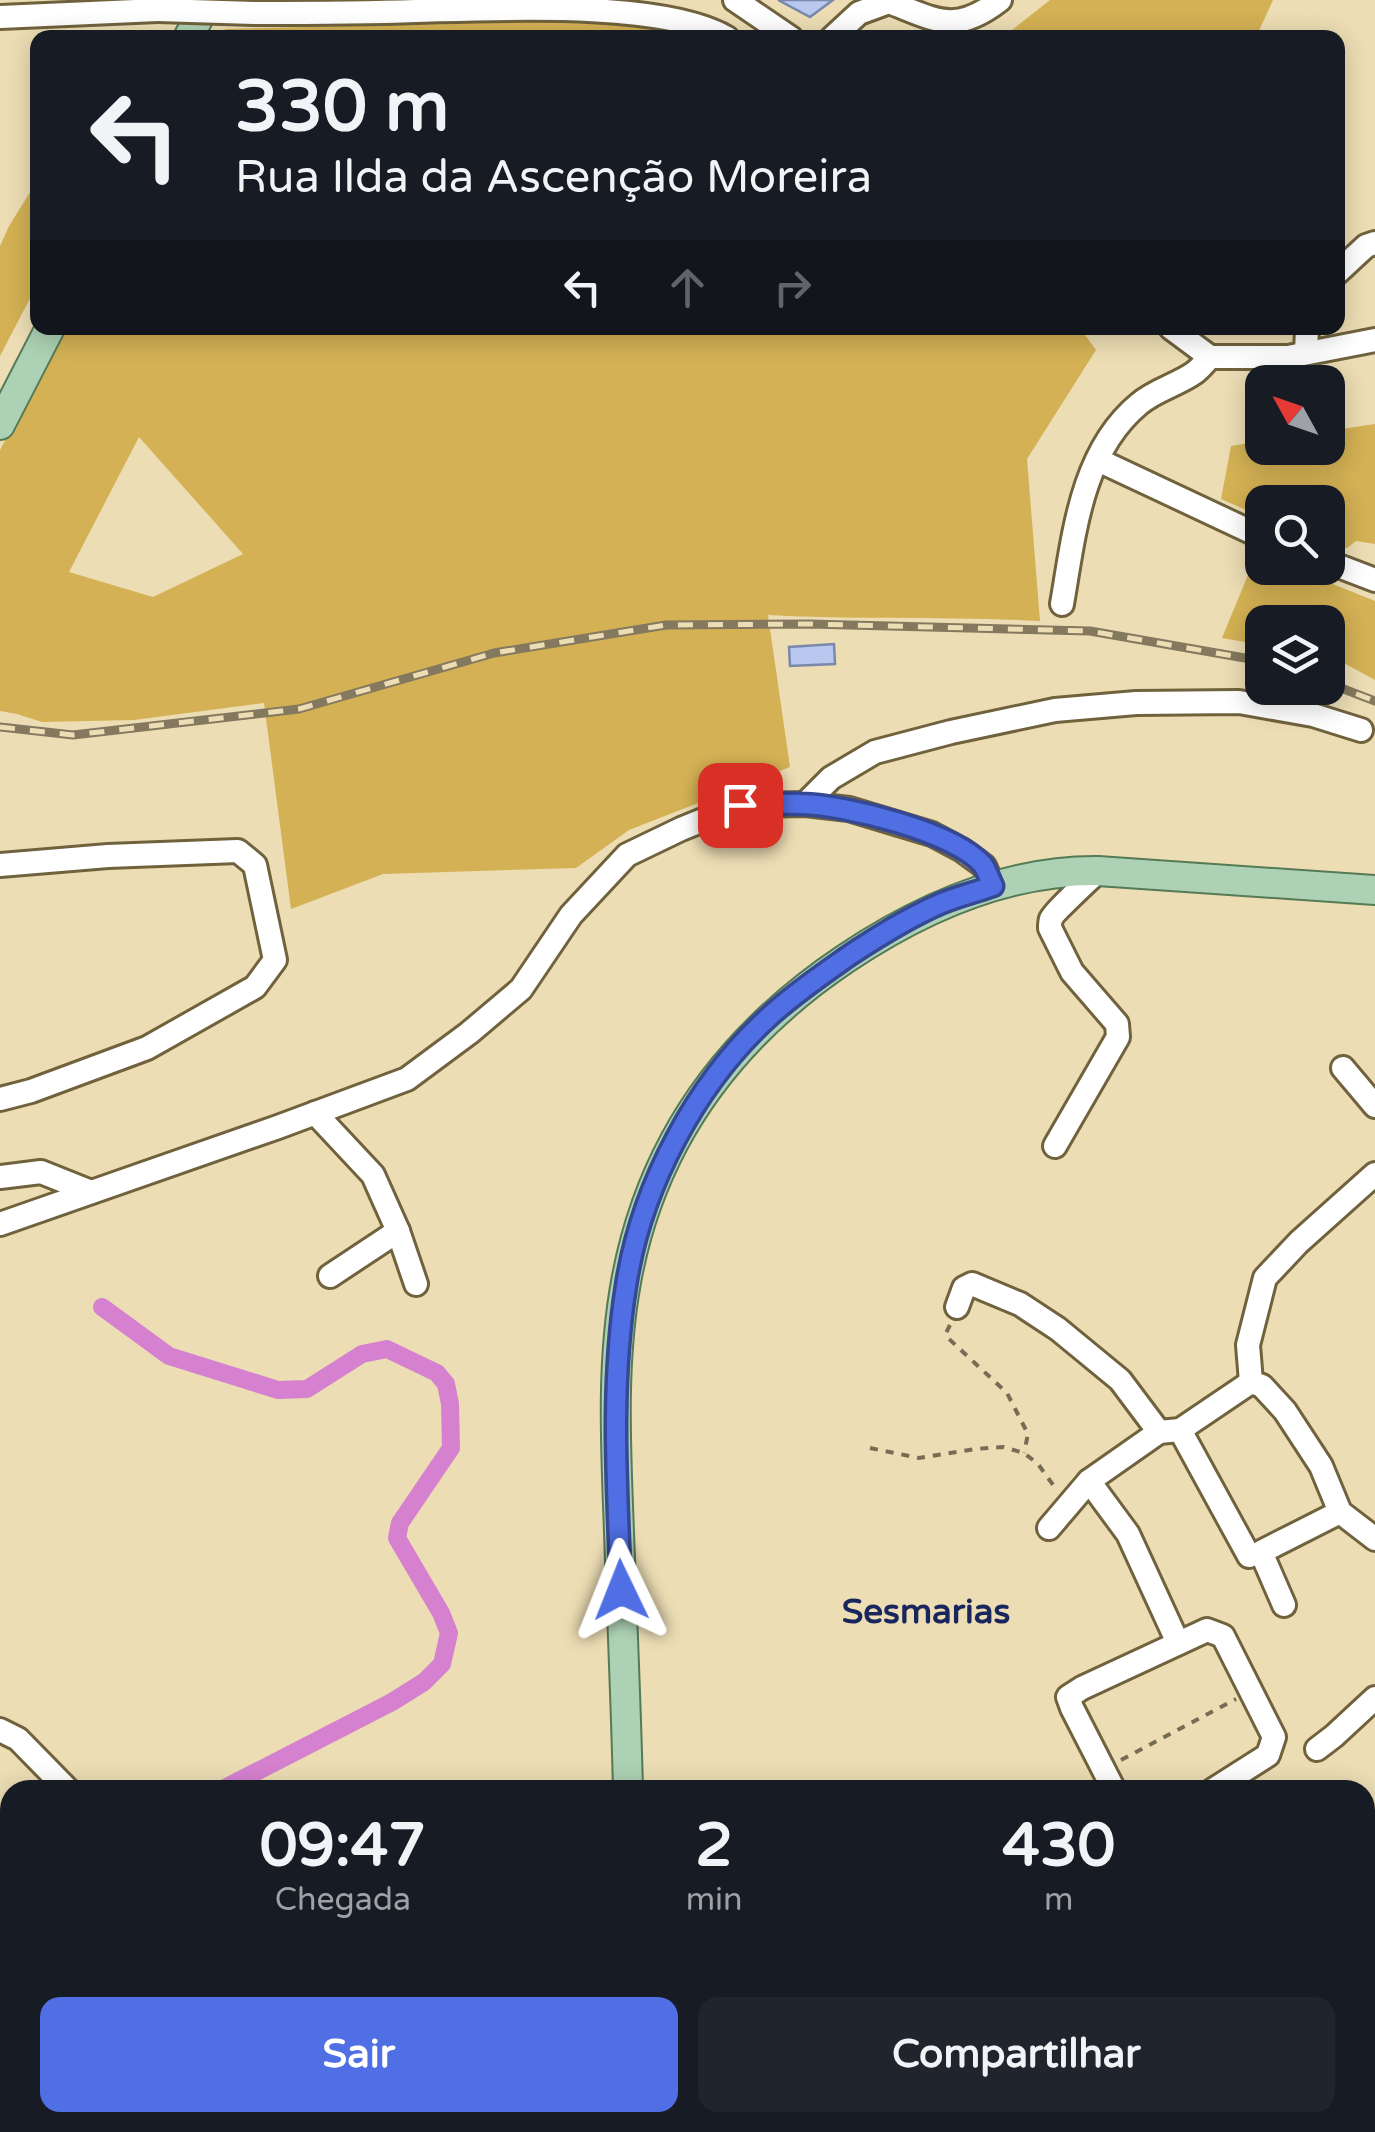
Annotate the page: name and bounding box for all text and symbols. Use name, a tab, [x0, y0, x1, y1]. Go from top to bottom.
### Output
text: 330 m	[235, 66, 449, 150]
icon: left	[70, 70, 200, 200]
text: Rua Ilda da Ascenção Moreira	[235, 151, 872, 205]
icon: left	[555, 260, 610, 315]
icon: ahead	[660, 260, 715, 315]
icon: right	[765, 260, 820, 315]
north arrow	[1245, 365, 1345, 465]
map controls	[1245, 365, 1345, 705]
button: search	[1245, 485, 1345, 585]
button: layers	[1245, 605, 1345, 705]
pin	[698, 763, 783, 848]
icon: arrive	[713, 778, 768, 833]
position arrow	[569, 1538, 673, 1642]
district label: Sesmarias	[842, 1591, 1010, 1633]
text: 09:47	[260, 1810, 426, 1882]
text: 2	[695, 1810, 733, 1882]
text: 430	[1002, 1810, 1115, 1882]
text: Chegada	[275, 1881, 411, 1919]
text: min	[686, 1881, 743, 1919]
text: m	[1044, 1881, 1073, 1919]
button: Sair	[40, 1997, 678, 2112]
button: Compartilhar	[698, 1997, 1335, 2112]

